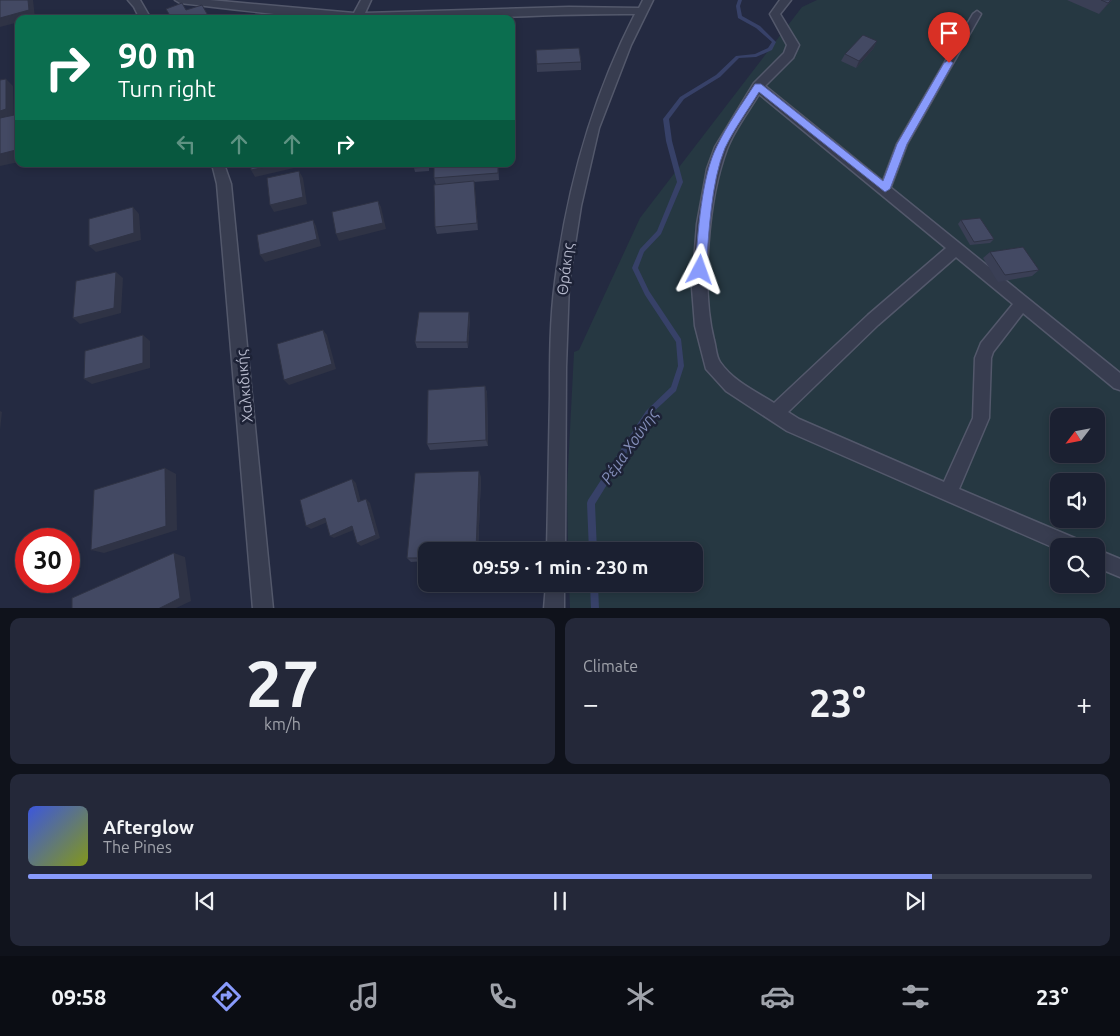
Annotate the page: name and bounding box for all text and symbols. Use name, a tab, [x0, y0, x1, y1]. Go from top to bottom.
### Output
pin	[928, 12, 970, 63]
icon: arrive	[935, 19, 963, 47]
icon: right	[35, 35, 100, 100]
text: 90 m	[118, 35, 196, 75]
text: Turn right	[118, 76, 216, 101]
icon: left	[172, 130, 200, 158]
icon: ahead	[225, 130, 253, 158]
icon: ahead	[278, 130, 306, 158]
icon: right	[331, 130, 359, 158]
street label: Θράκης	[553, 242, 577, 296]
position arrow	[673, 243, 725, 295]
street label: Χαλκιδικής	[232, 349, 256, 423]
water label: Ρέμα Χούνης	[597, 404, 663, 487]
north arrow	[1050, 408, 1105, 462]
map controls	[1050, 408, 1105, 593]
button: sound	[1050, 473, 1105, 528]
speed limit sign: 30	[15, 528, 80, 593]
button: search	[1050, 538, 1105, 593]
text: 09:59 · 1 min · 230 m	[473, 556, 648, 578]
text: 27	[246, 646, 319, 719]
text: Climate	[583, 657, 638, 675]
text: 23°	[809, 682, 866, 724]
text: −	[583, 688, 599, 719]
text: +	[1076, 688, 1092, 719]
text: km/h	[264, 715, 301, 733]
text: Afterglow	[103, 816, 194, 838]
text: The Pines	[103, 838, 172, 856]
icon: previous	[191, 887, 219, 915]
icon: pause	[546, 887, 574, 915]
icon: next	[901, 887, 929, 915]
icon: directions	[209, 979, 244, 1014]
icon: music	[347, 979, 382, 1014]
icon: phone	[485, 979, 520, 1014]
icon: climate	[623, 979, 658, 1014]
icon: car	[760, 979, 795, 1014]
icon: filters	[898, 979, 933, 1014]
text: 09:58	[51, 984, 106, 1009]
text: 23°	[1036, 984, 1069, 1009]

